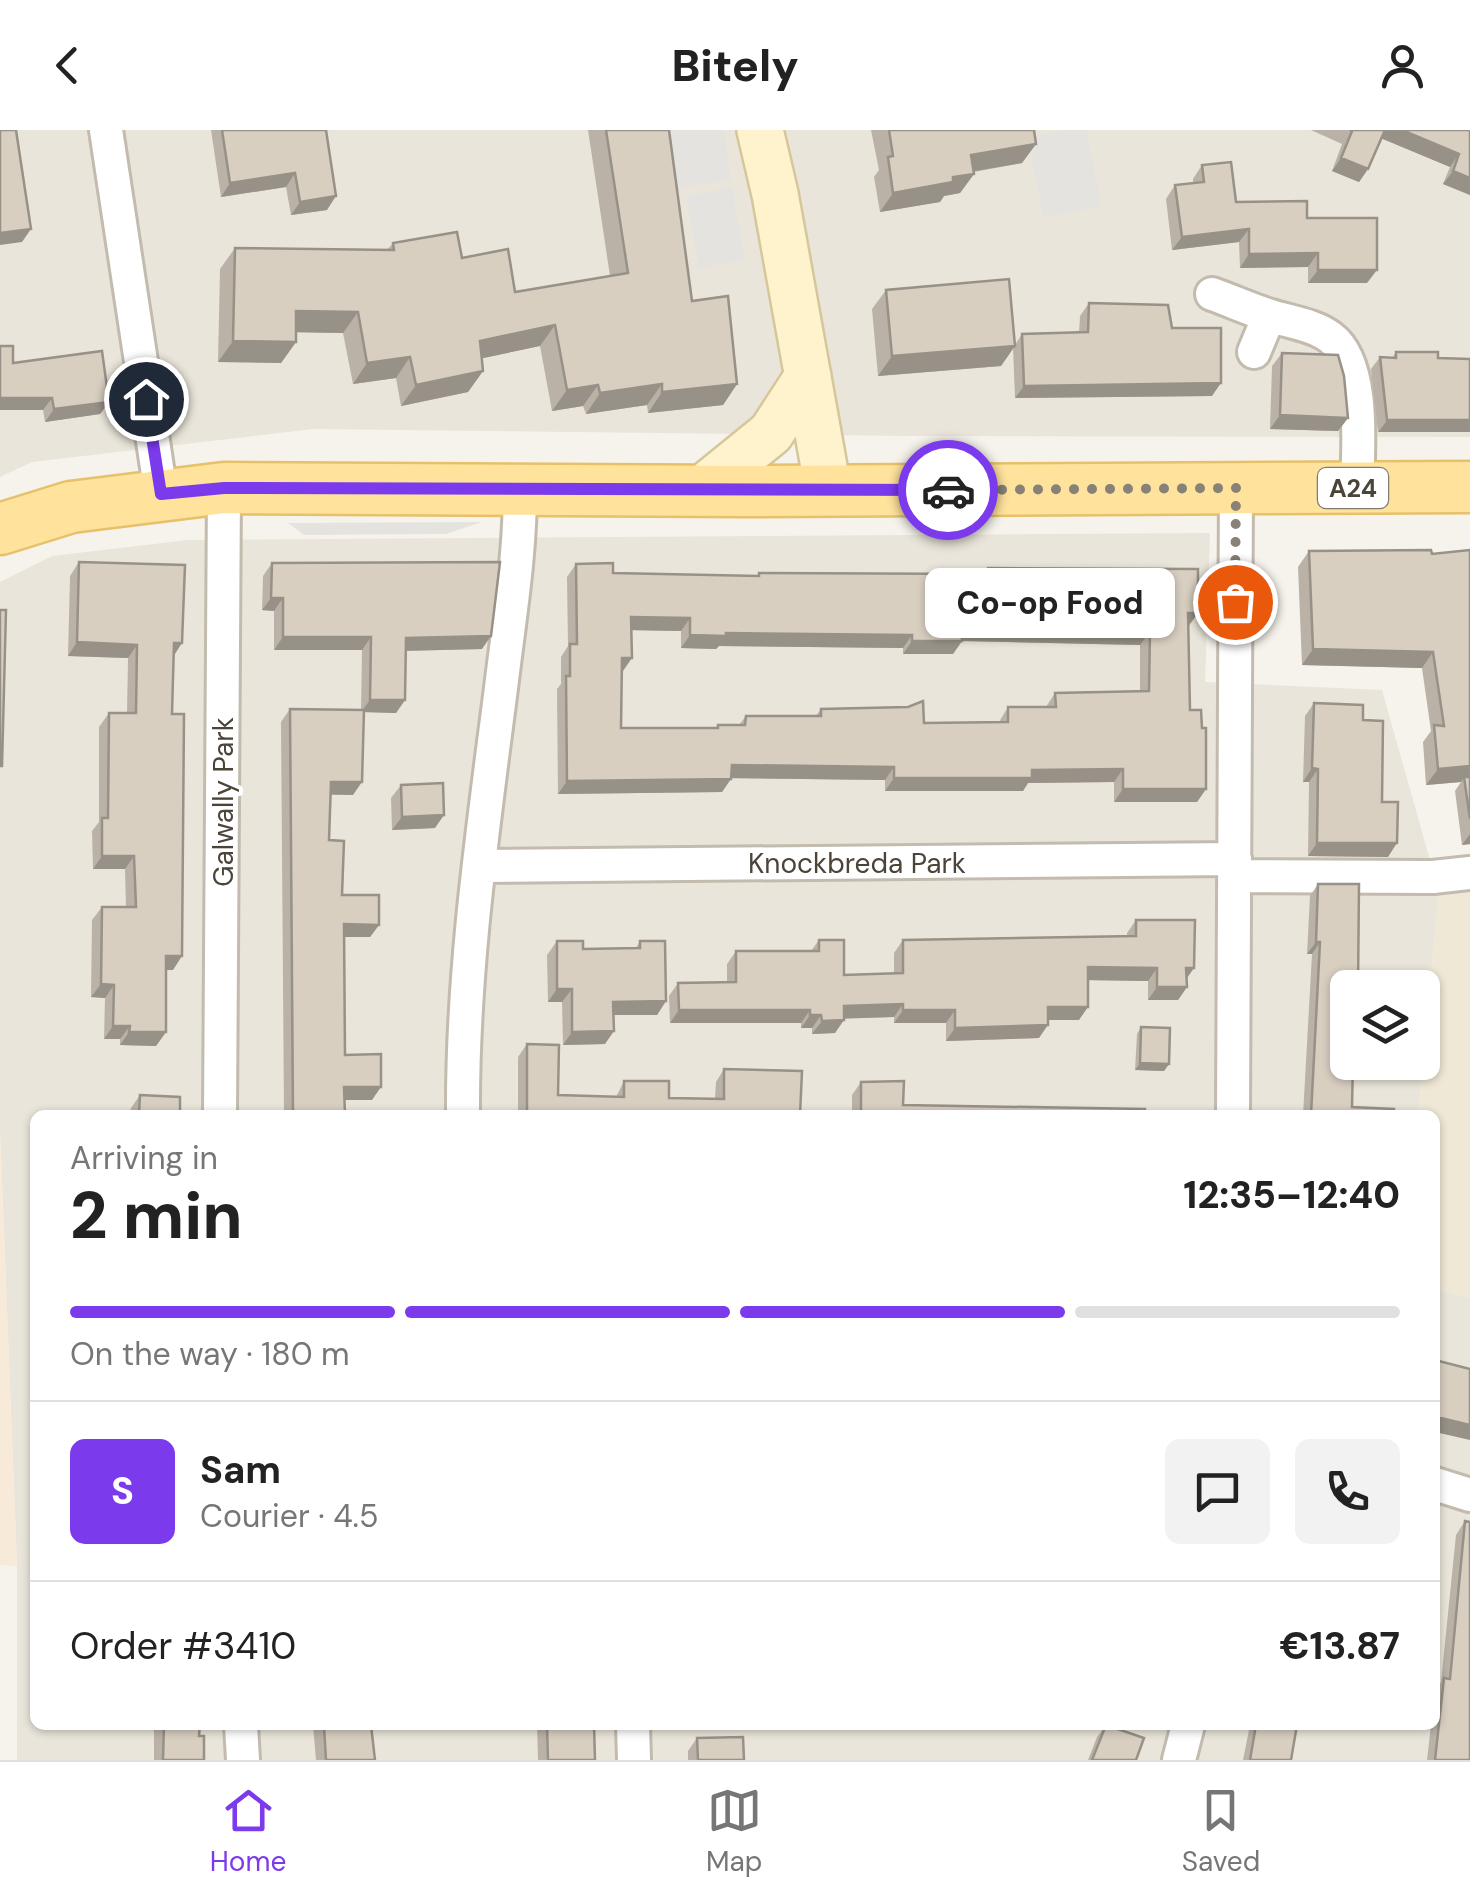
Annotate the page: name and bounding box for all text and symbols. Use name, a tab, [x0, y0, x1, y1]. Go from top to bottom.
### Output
text: Bitely	[671, 36, 799, 95]
icon: back	[40, 38, 95, 93]
icon: person	[1375, 38, 1430, 93]
pin	[104, 357, 189, 442]
icon: home	[119, 372, 174, 427]
courier	[898, 440, 998, 540]
icon: car	[921, 463, 976, 518]
road number: A24	[1318, 468, 1388, 508]
pin	[1193, 560, 1278, 645]
callout: Co-op Food	[925, 567, 1175, 637]
icon: bag	[1208, 575, 1263, 630]
text: Co-op Food	[956, 582, 1144, 624]
street label: Galwally Park	[205, 717, 242, 887]
street label: Knockbreda Park	[748, 845, 966, 882]
map controls	[1330, 970, 1440, 1080]
button: layers	[1330, 970, 1440, 1080]
text: Arriving in	[70, 1137, 218, 1179]
text: 12:35–12:40	[1183, 1170, 1400, 1220]
text: 2 min	[70, 1174, 243, 1258]
text: On the way · 180 m	[70, 1333, 350, 1375]
button: chat	[1165, 1439, 1270, 1544]
button: phone	[1295, 1439, 1400, 1544]
text: Sam	[200, 1445, 281, 1495]
text: S	[111, 1466, 134, 1516]
text: Courier · 4.5	[200, 1495, 378, 1537]
text: Order #3410	[70, 1621, 296, 1671]
text: €13.87	[1280, 1621, 1400, 1671]
tab: Home	[210, 1783, 286, 1880]
tab: Map	[706, 1783, 762, 1880]
tab: Saved	[1182, 1783, 1260, 1880]

